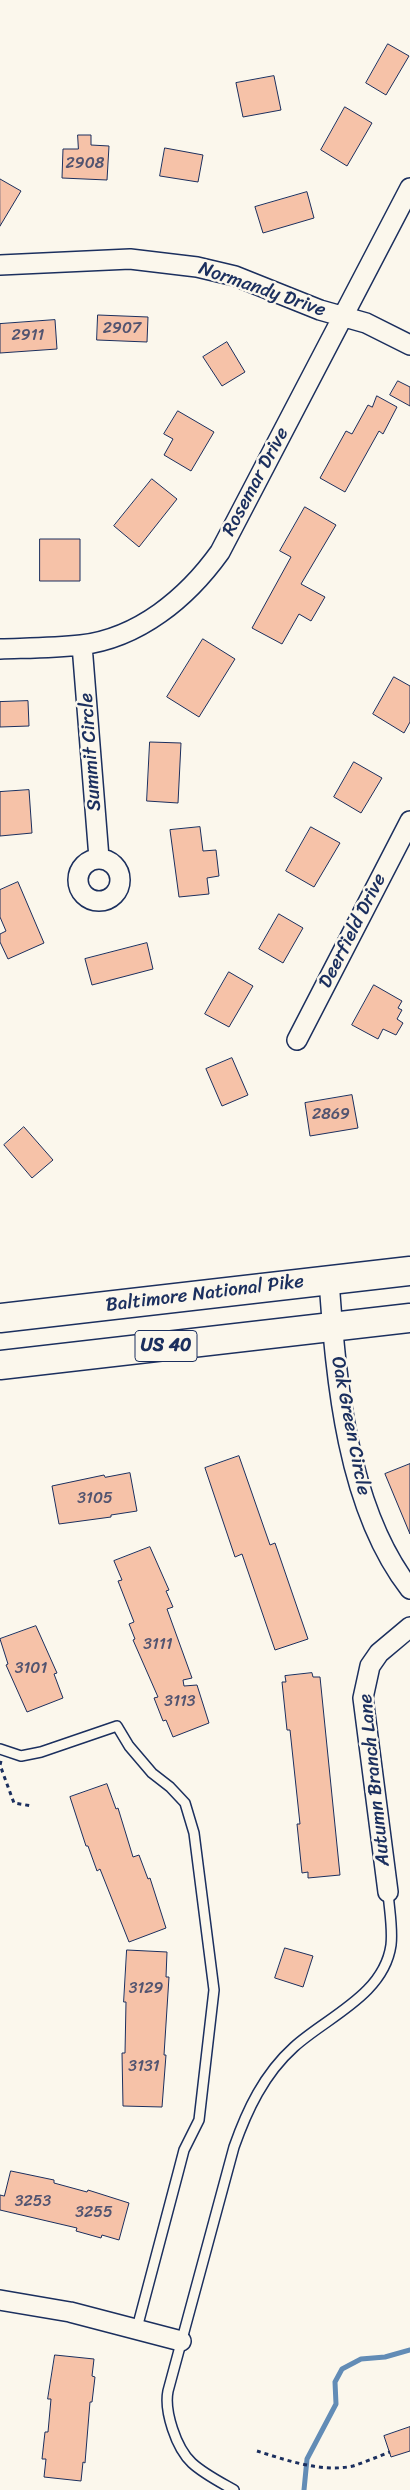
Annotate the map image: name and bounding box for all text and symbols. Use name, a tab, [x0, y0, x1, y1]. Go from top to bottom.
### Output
house number: 2908	[66, 154, 104, 174]
street label: Normandy Drive	[195, 258, 329, 322]
house number: 2907	[103, 319, 141, 339]
house number: 2911	[12, 326, 44, 346]
street label: Rosemar Drive	[218, 424, 294, 540]
street label: Summit Circle	[75, 692, 107, 812]
street label: Deerfield Drive	[314, 870, 392, 992]
house number: 2869	[312, 1105, 350, 1125]
street label: Baltimore National Pike	[105, 1271, 305, 1317]
road number: US 40	[135, 1330, 197, 1362]
street label: Oak Green Circle	[325, 1355, 375, 1497]
house number: 3105	[77, 1489, 113, 1509]
house number: 3111	[143, 1635, 173, 1655]
house number: 3101	[15, 1659, 47, 1679]
house number: 3113	[164, 1692, 196, 1712]
street label: Autumn Branch Lane	[355, 1693, 395, 1867]
house number: 3129	[129, 1979, 163, 1999]
house number: 3131	[128, 2057, 160, 2077]
house number: 3253	[15, 2192, 51, 2212]
house number: 3255	[75, 2203, 113, 2223]

